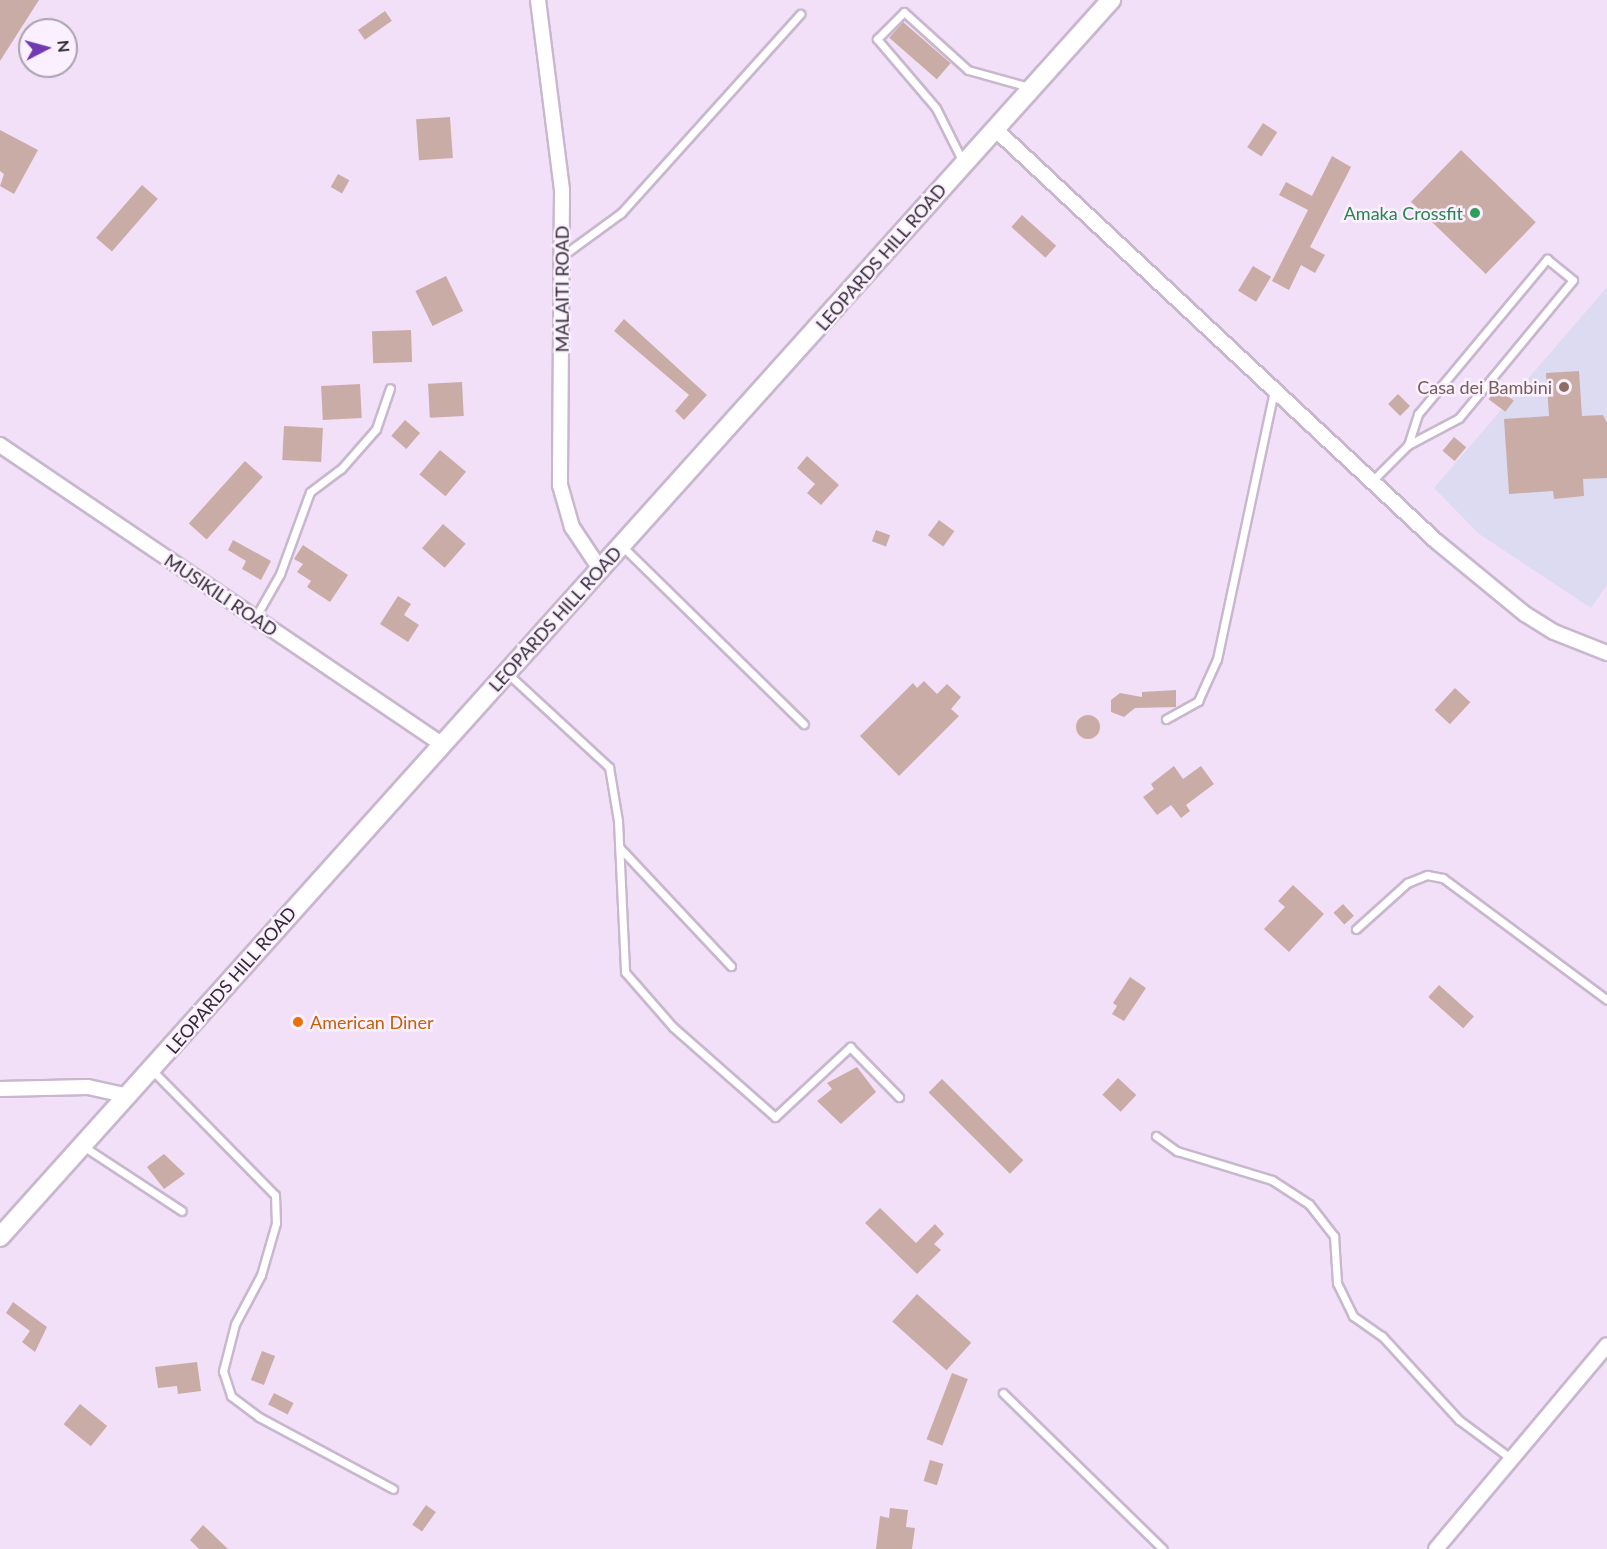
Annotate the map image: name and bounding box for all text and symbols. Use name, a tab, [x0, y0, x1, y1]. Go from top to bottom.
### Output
north arrow	[18, 18, 78, 78]
text: N	[54, 39, 75, 53]
street label: LEOPARDS HILL ROAD	[811, 179, 951, 335]
place label: Amaka Crossfit	[1344, 202, 1463, 224]
marker: Amaka Crossfit	[1468, 206, 1482, 220]
street label: MALAITI ROAD	[551, 226, 573, 352]
place label: Casa dei Bambini	[1417, 376, 1552, 398]
marker: Casa dei Bambini	[1557, 380, 1571, 394]
street label: LEOPARDS HILL ROAD	[484, 542, 626, 696]
street label: MUSIKILI ROAD	[160, 549, 282, 641]
street label: LEOPARDS HILL ROAD	[161, 902, 301, 1058]
place label: American Diner	[310, 1011, 433, 1033]
marker: American Diner	[291, 1015, 305, 1029]

